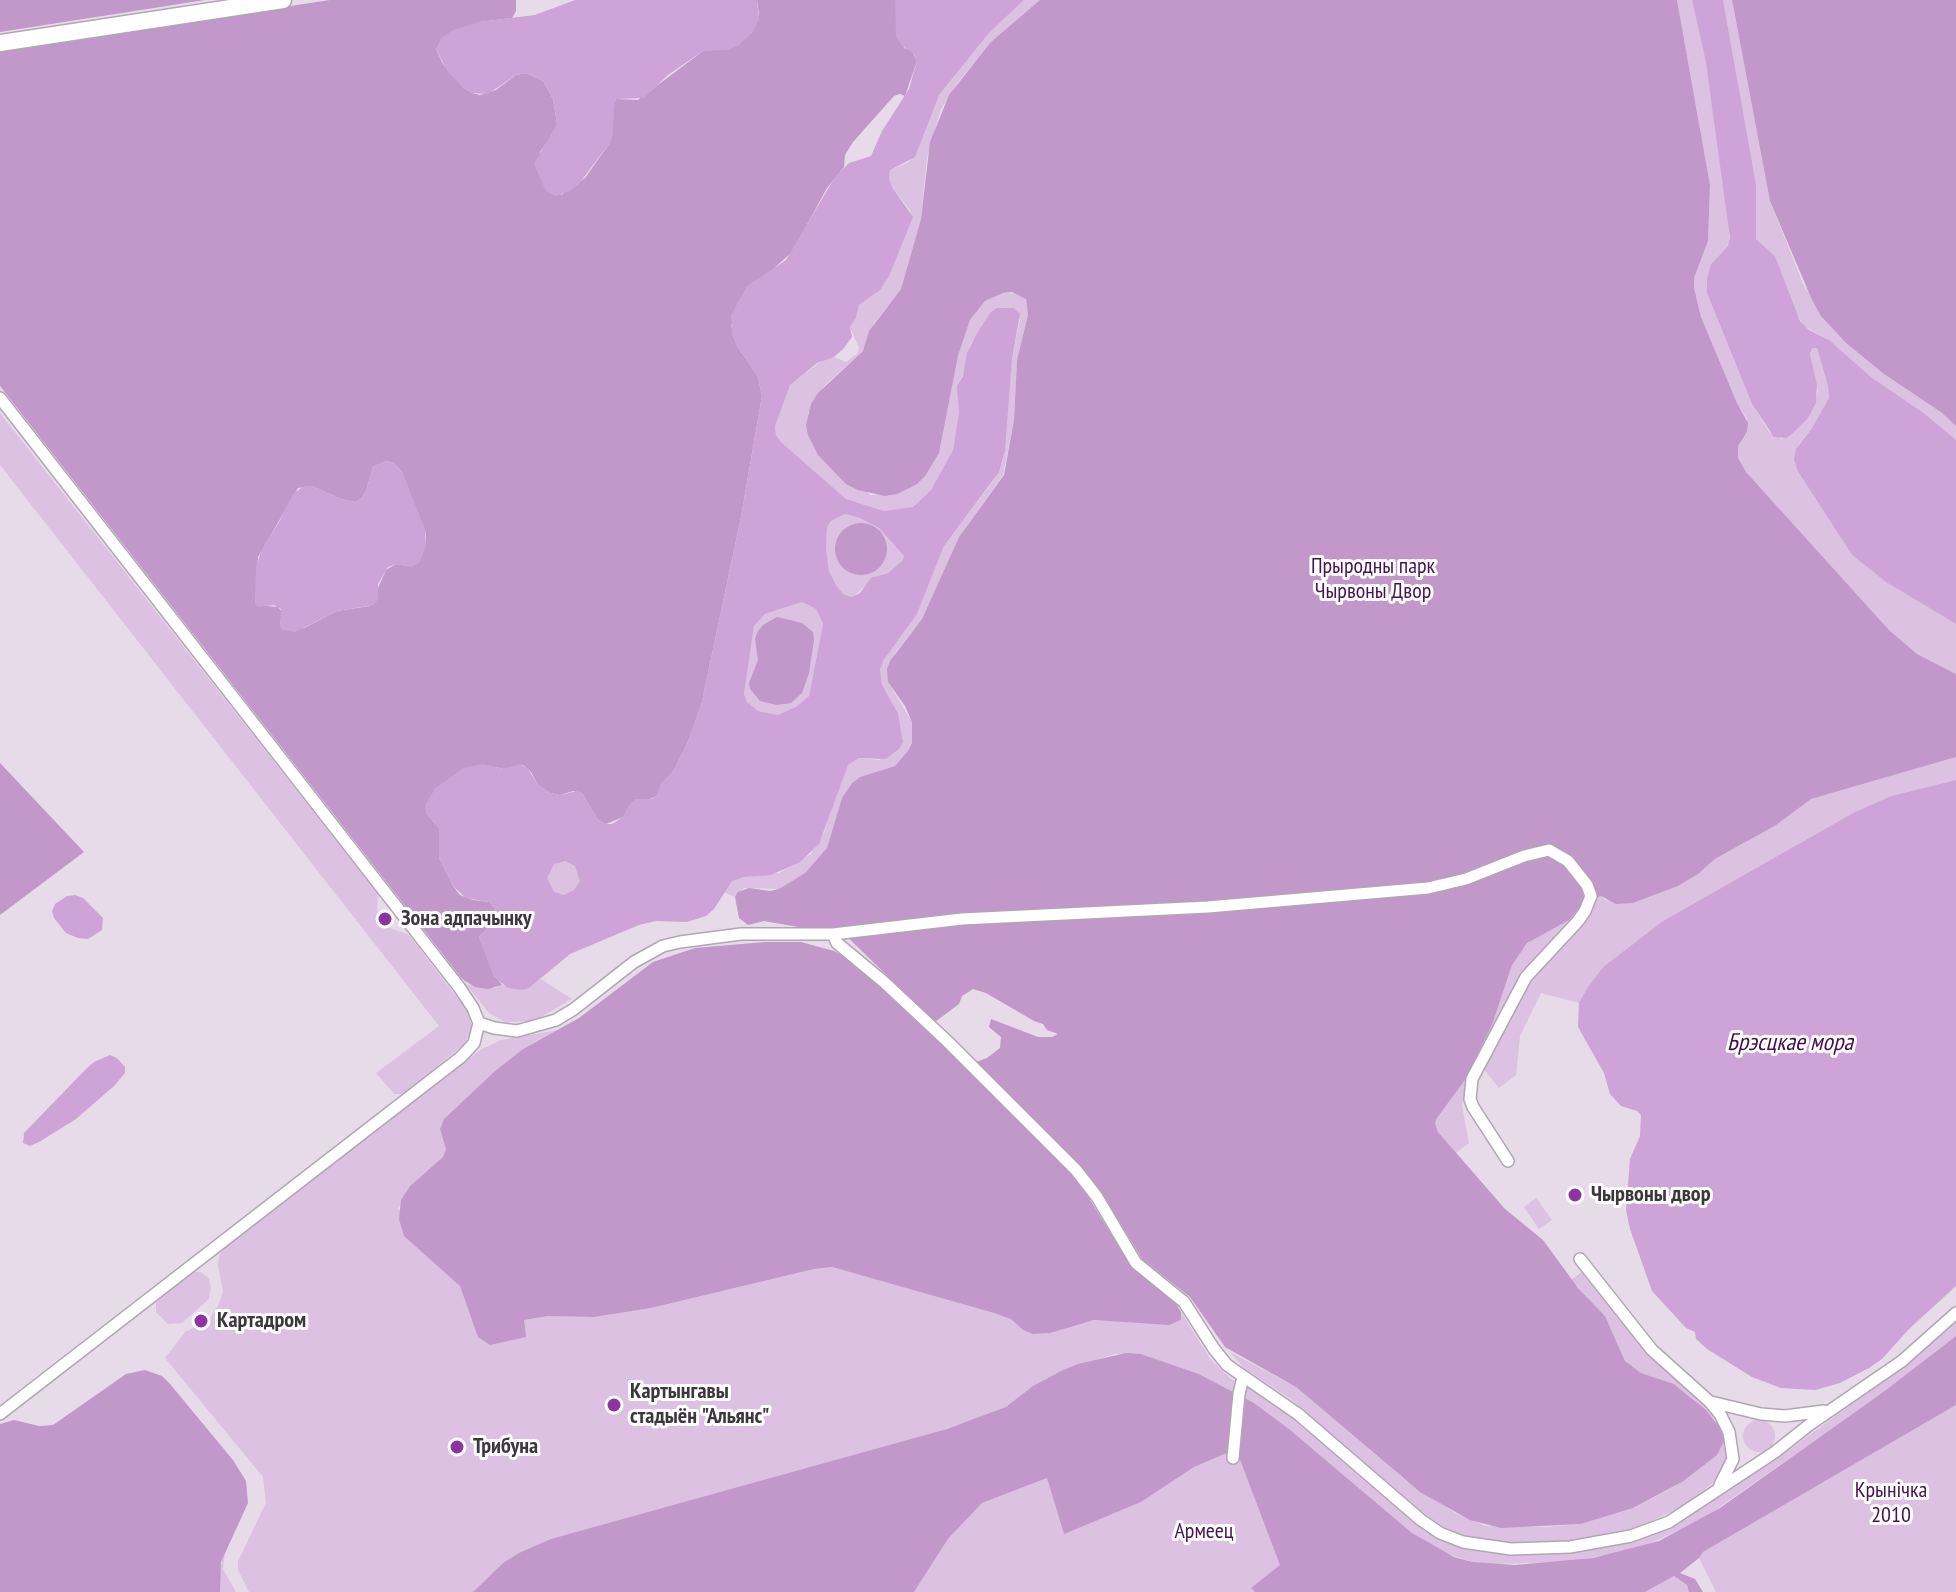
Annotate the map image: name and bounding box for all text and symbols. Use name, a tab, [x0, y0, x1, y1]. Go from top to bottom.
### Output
park label: Прыродны парк Чырвоны Двор	[1311, 554, 1435, 606]
place label: Зона адпачынку	[401, 906, 532, 932]
marker: Зона адпачынку	[376, 910, 394, 928]
water label: Брэсцкае мора	[1727, 1029, 1853, 1057]
place label: Чырвоны двор	[1591, 1182, 1710, 1208]
marker: Чырвоны двор	[1566, 1186, 1584, 1204]
place label: Картадром	[217, 1308, 306, 1334]
marker: Картадром	[192, 1312, 210, 1330]
place label: Картынгавы стадыён "Альянс"	[630, 1379, 770, 1430]
marker: Картынгавы стадыён "Альянс"	[605, 1396, 623, 1414]
place label: Трибуна	[473, 1434, 538, 1460]
marker: Трибуна	[448, 1438, 466, 1456]
park label: Крынічка 2010	[1855, 1478, 1927, 1530]
park label: Армеец	[1174, 1519, 1234, 1545]

